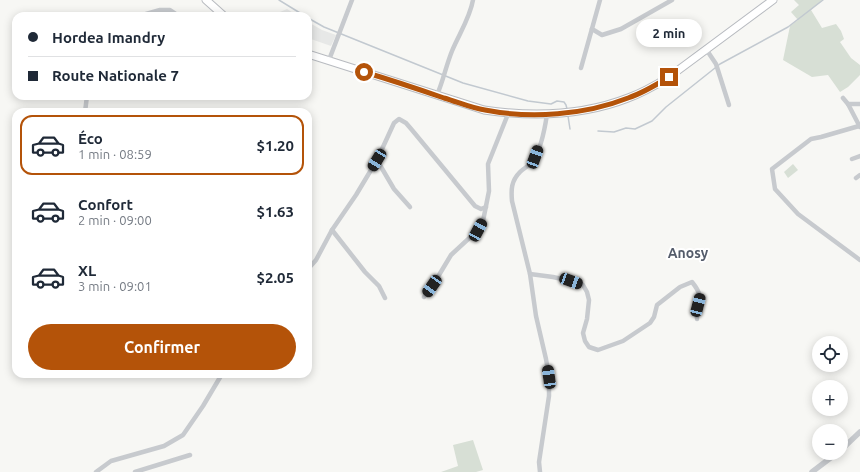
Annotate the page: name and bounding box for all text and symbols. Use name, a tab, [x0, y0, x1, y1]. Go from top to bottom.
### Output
callout: 2 min	[636, 19, 702, 47]
text: 2 min	[653, 26, 685, 40]
text: Hordea Imandry	[52, 29, 165, 46]
route start	[355, 63, 373, 81]
text: Route Nationale 7	[52, 67, 179, 84]
route end	[660, 68, 678, 86]
icon: car	[30, 127, 66, 163]
text: Éco	[78, 130, 103, 147]
text: $1.20	[256, 137, 294, 154]
car	[525, 144, 545, 170]
text: 1 min · 08:59	[78, 147, 152, 161]
car	[366, 147, 388, 173]
icon: car	[30, 193, 66, 229]
text: Confort	[78, 196, 133, 213]
text: $1.63	[256, 203, 294, 220]
text: 2 min · 09:00	[78, 213, 152, 227]
car	[467, 217, 489, 243]
district label: Anosy	[668, 245, 709, 261]
icon: car	[30, 259, 66, 295]
text: XL	[78, 262, 96, 279]
text: $2.05	[256, 269, 294, 286]
car	[558, 271, 584, 291]
car	[420, 273, 444, 299]
text: 3 min · 09:01	[78, 279, 152, 293]
car	[689, 292, 707, 318]
button: Confirmer	[28, 324, 296, 370]
map controls	[812, 336, 848, 460]
button: locate	[812, 336, 848, 372]
car	[541, 364, 557, 390]
button: +	[812, 380, 848, 416]
button: −	[812, 424, 848, 460]

